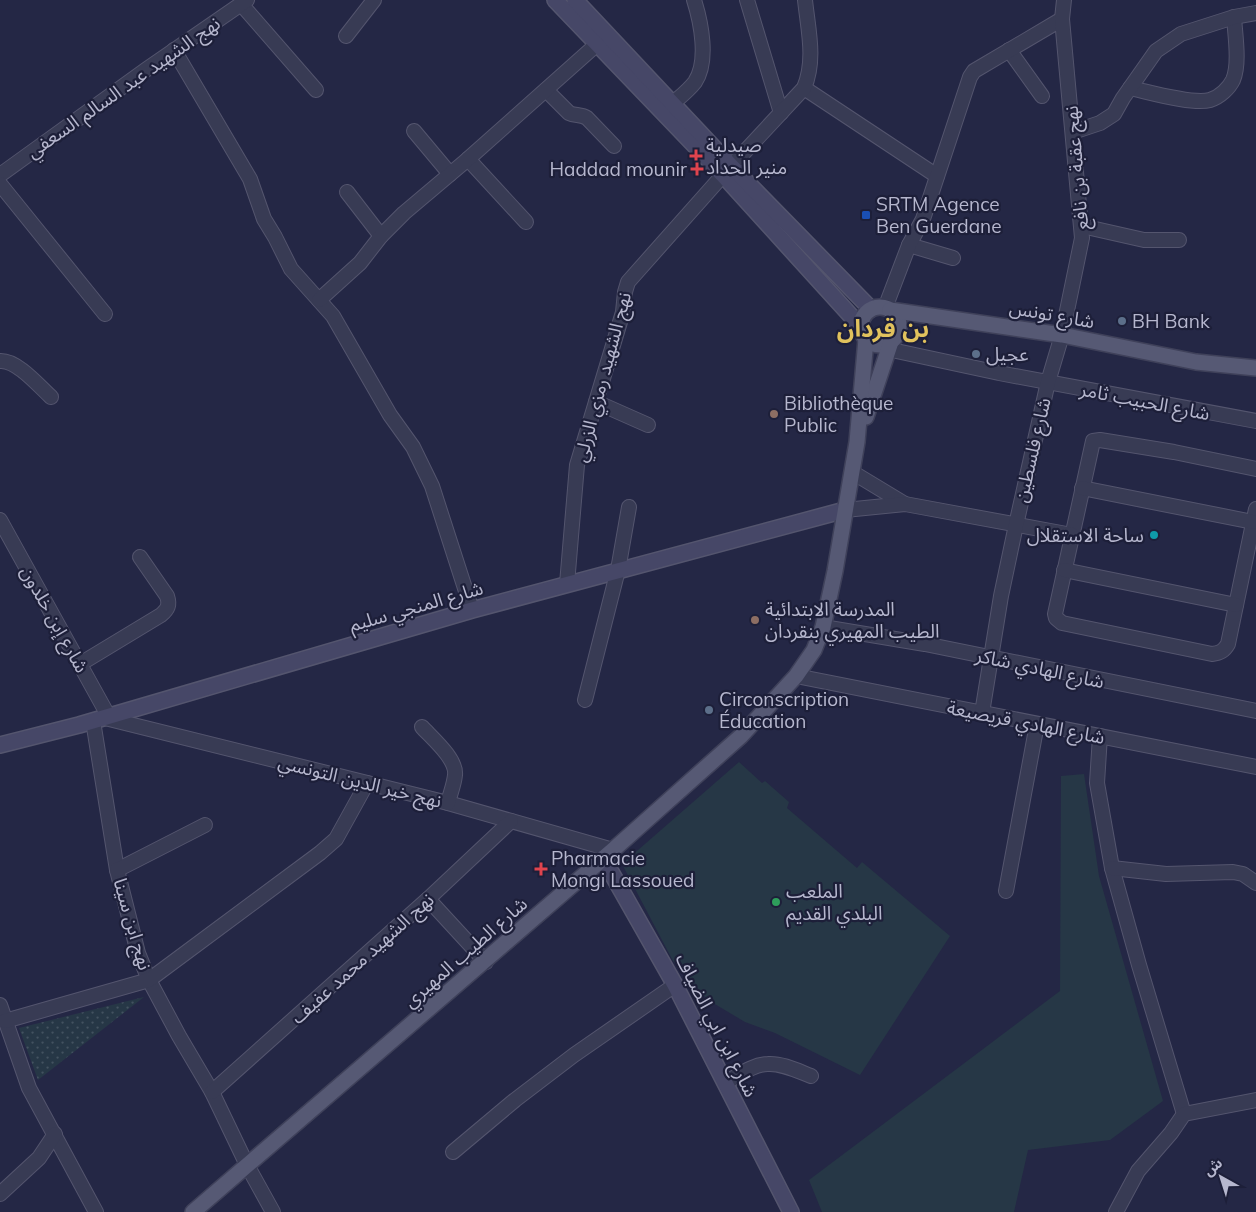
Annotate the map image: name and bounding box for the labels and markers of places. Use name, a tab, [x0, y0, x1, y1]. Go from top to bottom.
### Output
place label: صيدلية منير الحداد	[706, 133, 787, 179]
marker: صيدلية منير الحداد	[690, 150, 702, 162]
place label: Haddad mounir	[549, 157, 687, 181]
marker: Haddad mounir	[691, 163, 703, 175]
place label: SRTM Agence Ben Guerdane	[876, 192, 1002, 238]
marker: SRTM Agence Ben Guerdane	[860, 209, 872, 221]
place label: BH Bank	[1132, 309, 1210, 333]
marker: BH Bank	[1116, 315, 1128, 327]
place label: عجيل	[986, 342, 1029, 366]
marker: عجيل	[970, 348, 982, 360]
place label: Bibliothèque Public	[784, 391, 893, 437]
marker: Bibliothèque Public	[768, 408, 780, 420]
place label: ساحة الاستقلال	[1027, 523, 1144, 547]
marker: ساحة الاستقلال	[1148, 529, 1160, 541]
place label: المدرسة الابتدائية الطيب المهيري بنقردان	[765, 597, 939, 646]
marker: المدرسة الابتدائية الطيب المهيري بنقردان	[749, 614, 761, 626]
place label: Circonscription Éducation	[719, 687, 849, 733]
marker: Circonscription Éducation	[703, 704, 715, 716]
place label: Pharmacie Mongi Lassoued	[551, 846, 694, 892]
marker: Pharmacie Mongi Lassoued	[535, 863, 547, 875]
place label: الملعب البلدي القديم	[786, 879, 883, 928]
marker: الملعب البلدي القديم	[770, 896, 782, 908]

